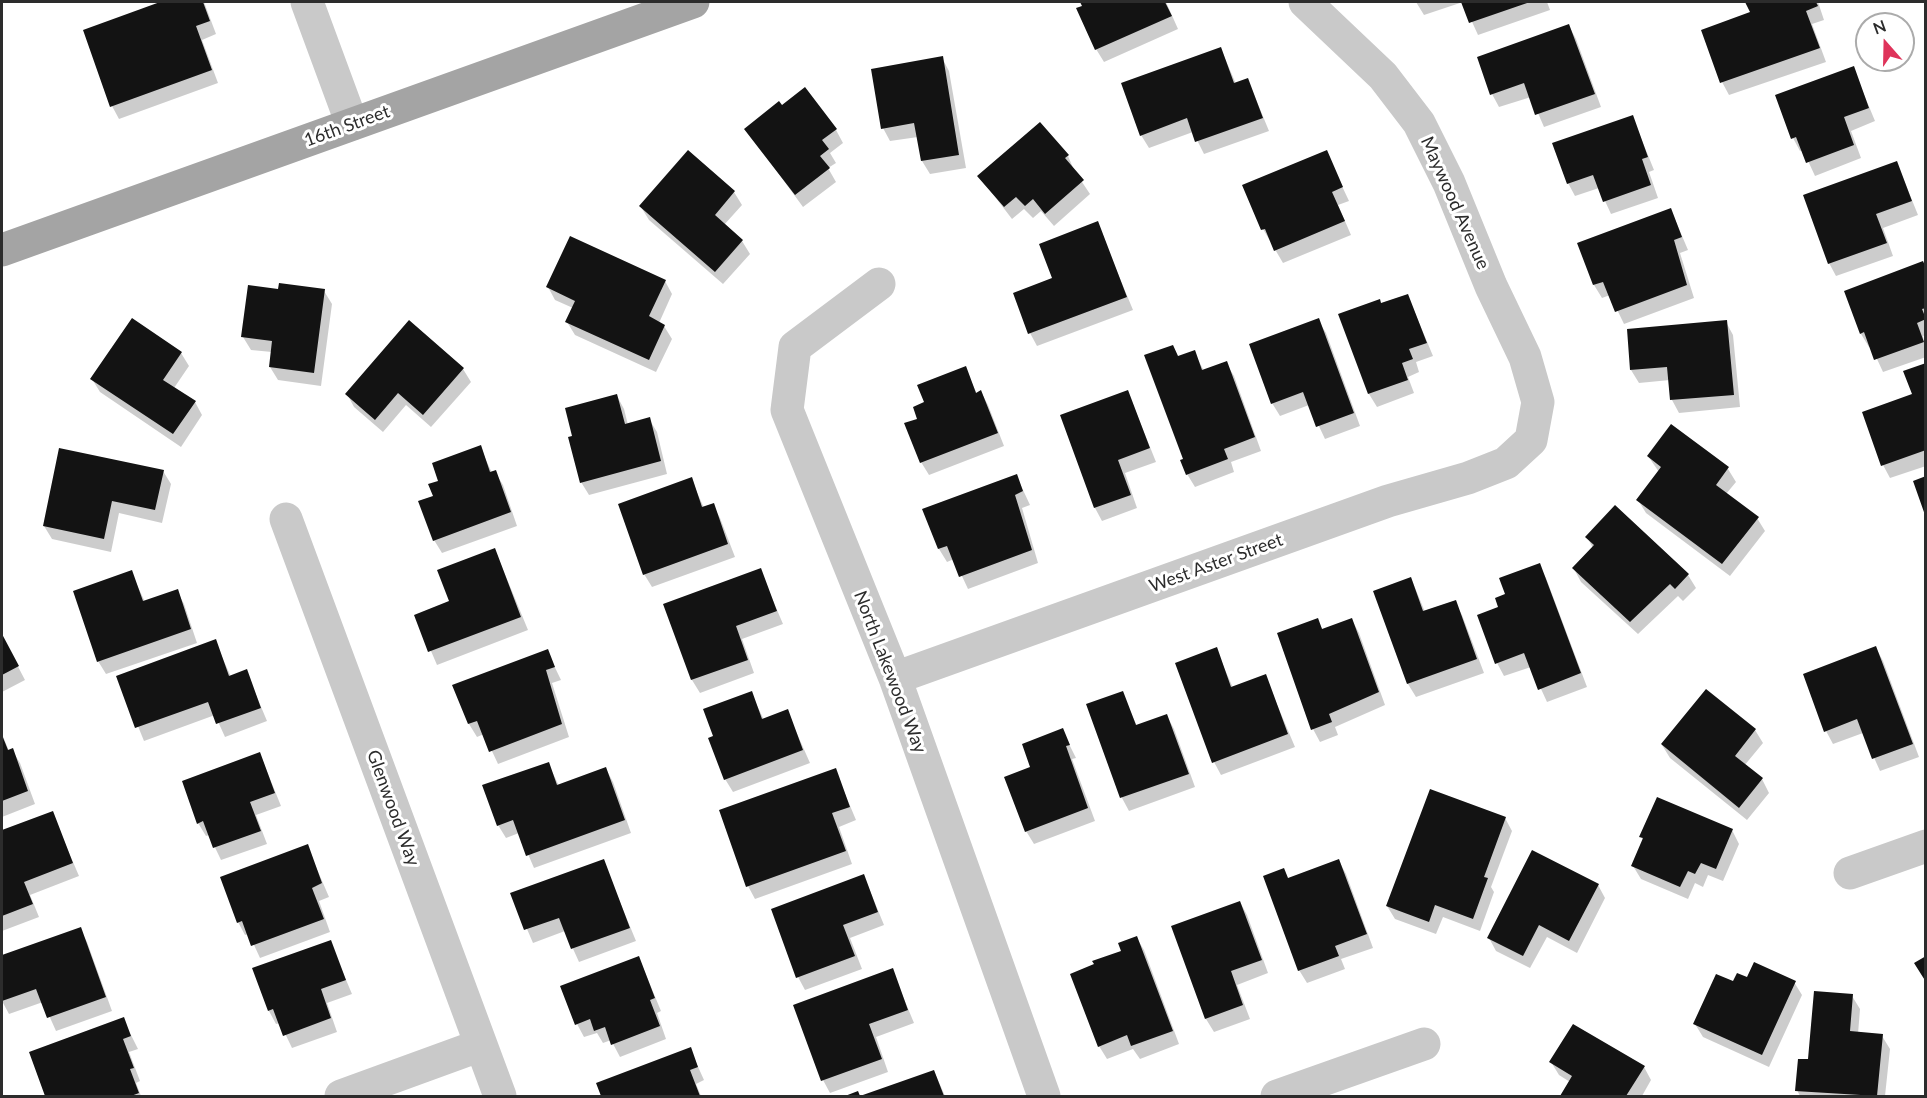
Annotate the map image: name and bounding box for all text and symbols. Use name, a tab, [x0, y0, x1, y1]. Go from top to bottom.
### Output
north arrow	[1855, 12, 1915, 72]
text: N	[1870, 15, 1888, 38]
street label: 16th Street	[301, 101, 393, 151]
street label: Maywood Avenue	[1416, 133, 1494, 273]
street label: West Aster Street	[1146, 529, 1286, 597]
street label: North Lakewood Way	[849, 588, 931, 756]
street label: Glenwood Way	[362, 747, 424, 869]

